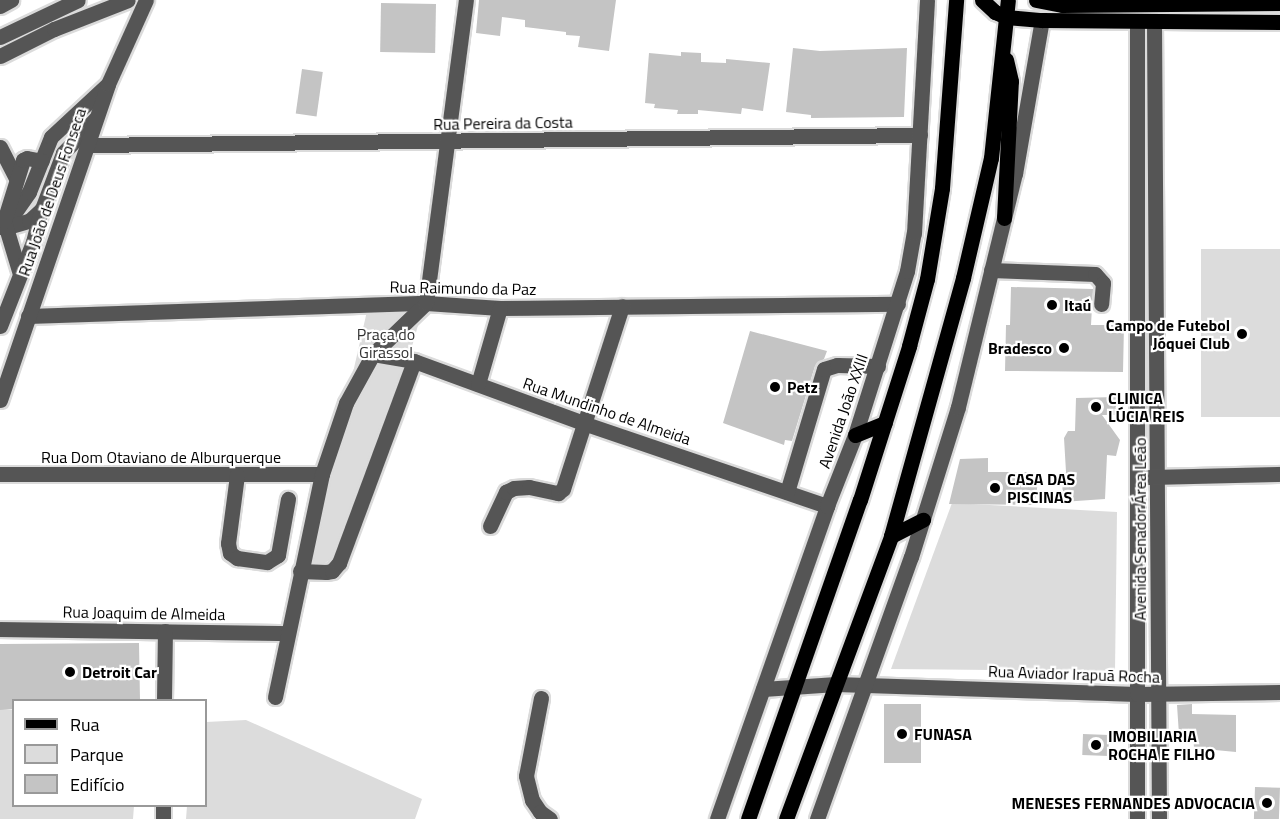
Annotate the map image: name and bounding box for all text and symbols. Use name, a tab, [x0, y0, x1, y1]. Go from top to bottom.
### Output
street label: Rua João de Deus Fonseca	[14, 105, 90, 279]
street label: Rua Pereira da Costa	[433, 112, 573, 134]
street label: Rua Raimundo da Paz	[389, 277, 537, 299]
place label: Itaú	[1064, 295, 1091, 315]
marker: Itaú	[1045, 298, 1059, 312]
place label: Campo de Futebol Jóquei Club	[1106, 315, 1230, 353]
park label: Praça do Girassol	[357, 324, 415, 362]
marker: Campo de Futebol Jóquei Club	[1235, 327, 1249, 341]
place label: Bradesco	[988, 338, 1052, 358]
marker: Bradesco	[1057, 341, 1071, 355]
street label: Avenida João XXIII	[814, 351, 872, 471]
street label: Rua Mundinho de Almeida	[521, 373, 693, 449]
place label: Petz	[787, 377, 818, 397]
marker: Petz	[768, 380, 782, 394]
place label: CLINICA LÚCIA REIS	[1108, 388, 1184, 426]
marker: CLINICA LÚCIA REIS	[1089, 400, 1103, 414]
street label: Avenida Senador Área Leão	[1130, 438, 1150, 620]
street label: Rua Dom Otaviano de Alburquerque	[41, 447, 281, 467]
place label: CASA DAS PISCINAS	[1007, 469, 1075, 507]
marker: CASA DAS PISCINAS	[988, 481, 1002, 495]
street label: Rua Joaquim de Almeida	[62, 602, 226, 624]
street label: Rua Aviador Irapuã Rocha	[988, 661, 1160, 687]
place label: Detroit Car	[82, 662, 157, 682]
marker: Detroit Car	[63, 665, 77, 679]
legend	[12, 699, 207, 807]
text: Rua	[70, 711, 100, 738]
place label: FUNASA	[914, 724, 972, 744]
place label: IMOBILIARIA ROCHA E FILHO	[1108, 726, 1215, 764]
marker: FUNASA	[895, 727, 909, 741]
marker: IMOBILIARIA ROCHA E FILHO	[1089, 738, 1103, 752]
text: Parque	[70, 741, 124, 768]
text: Edifício	[70, 771, 124, 798]
place label: MENESES FERNANDES ADVOCACIA	[1012, 793, 1255, 813]
marker: MENESES FERNANDES ADVOCACIA	[1260, 796, 1274, 810]

